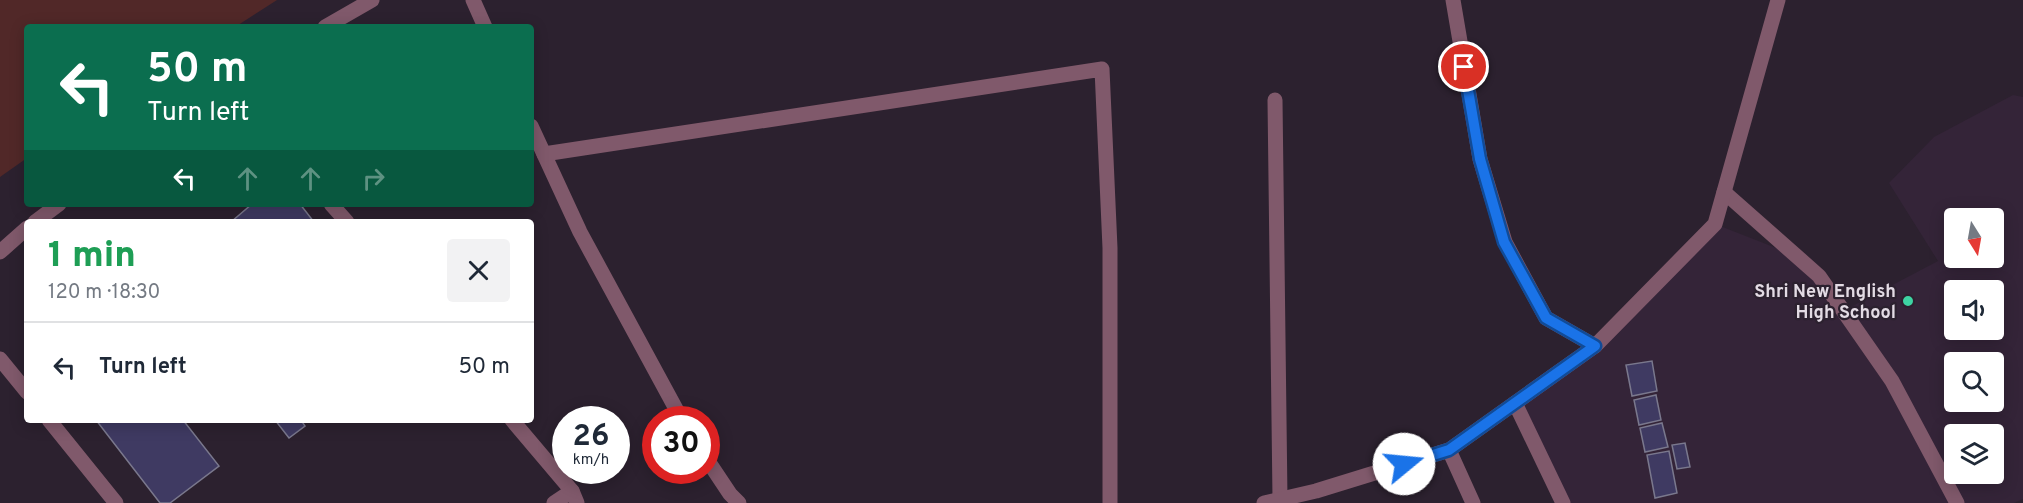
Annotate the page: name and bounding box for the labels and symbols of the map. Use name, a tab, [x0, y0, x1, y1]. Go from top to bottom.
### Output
pin	[1438, 41, 1489, 92]
north arrow	[1944, 208, 2004, 268]
place label: Shri New English High School	[1754, 281, 1896, 325]
marker: Shri New English High School	[1901, 294, 1915, 308]
speed limit sign: 30	[642, 406, 720, 484]
position arrow	[1372, 432, 1436, 496]

